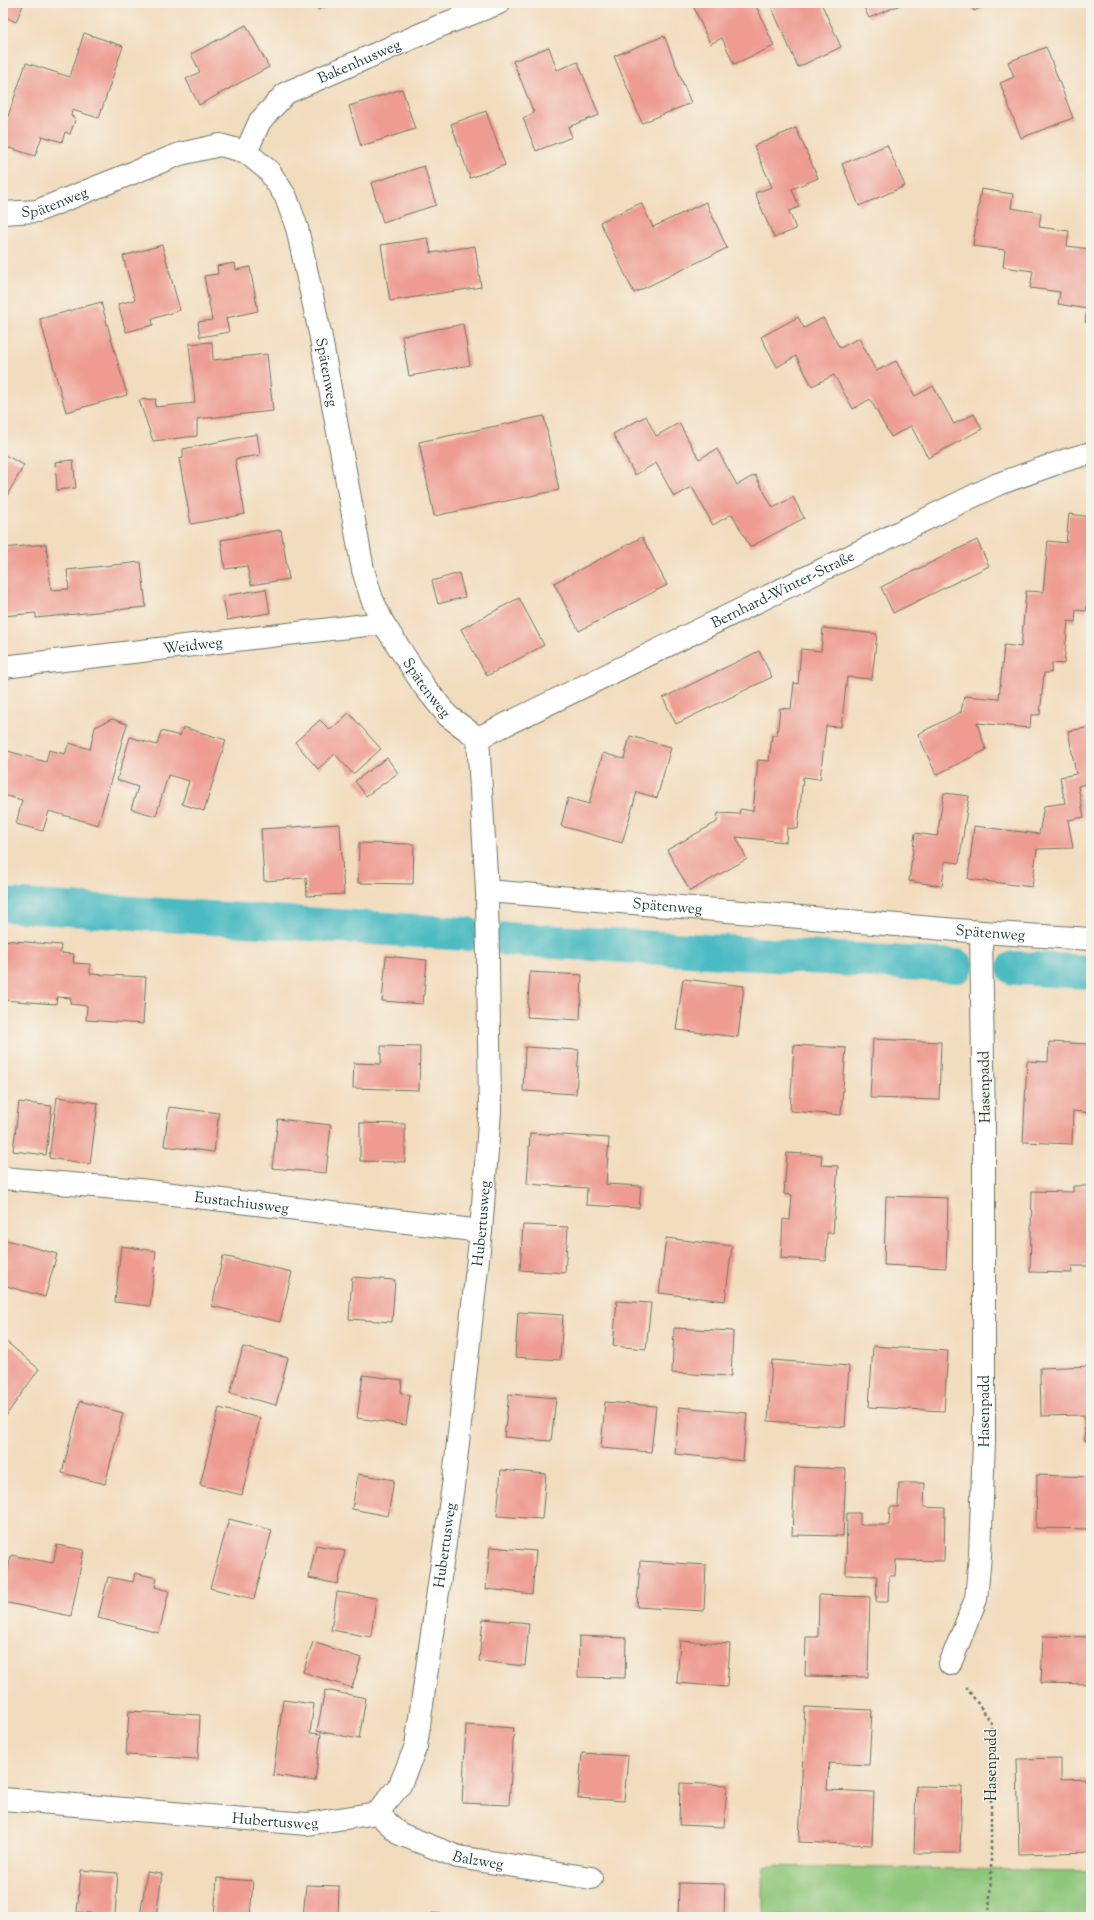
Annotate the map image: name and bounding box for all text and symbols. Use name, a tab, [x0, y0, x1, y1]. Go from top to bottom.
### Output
street label: Bakenhusweg	[315, 35, 404, 90]
street label: Spätenweg	[21, 183, 91, 224]
street label: Spätenweg	[309, 336, 342, 409]
street label: Bernhard-Winter-Straße	[708, 547, 858, 634]
street label: Weidweg	[162, 633, 224, 660]
street label: Spätenweg	[397, 654, 455, 723]
street label: Spätenweg	[632, 894, 703, 921]
street label: Spätenweg	[955, 921, 1026, 947]
street label: Hasenpadd	[974, 1050, 997, 1123]
street label: Hubertusweg	[468, 1180, 497, 1268]
street label: Eustachiusweg	[193, 1188, 290, 1220]
street label: Hasenpadd	[975, 1375, 996, 1448]
street label: Hubertusweg	[430, 1501, 463, 1590]
street label: Hasenpadd	[982, 1728, 1003, 1801]
street label: Hubertusweg	[231, 1809, 320, 1836]
street label: Balzweg	[449, 1847, 505, 1876]

